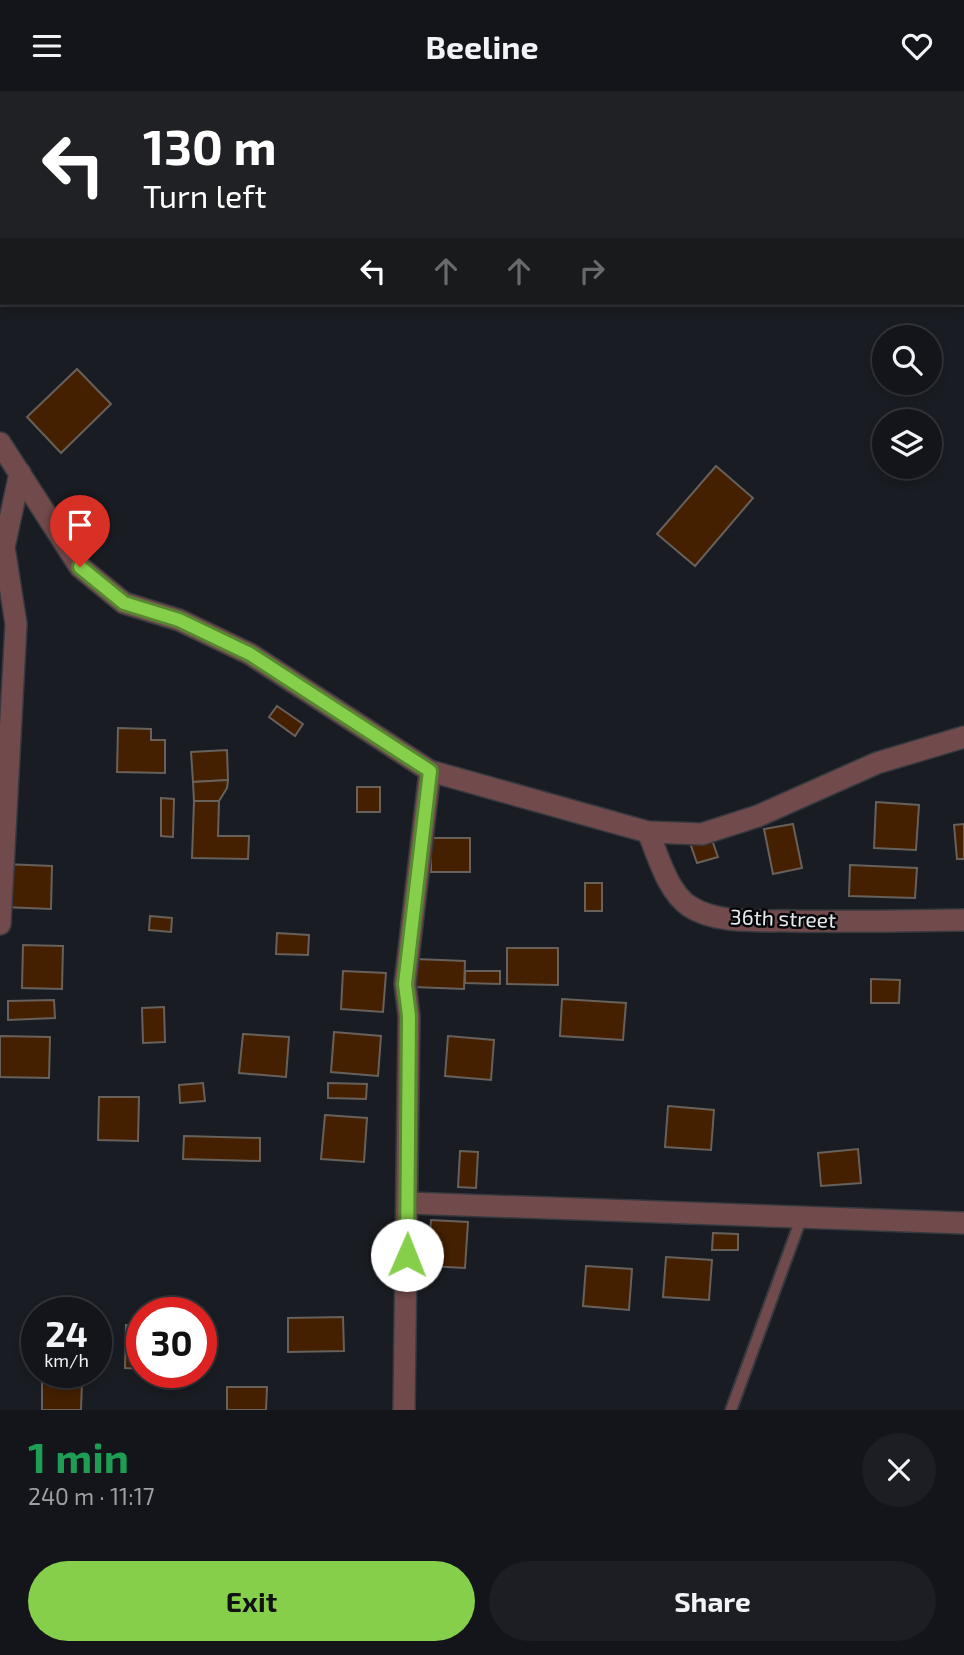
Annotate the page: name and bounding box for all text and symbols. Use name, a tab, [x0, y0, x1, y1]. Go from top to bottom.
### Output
icon: menu	[28, 27, 66, 65]
text: Beeline	[425, 27, 539, 65]
icon: heart	[898, 27, 936, 65]
text: 130 m	[143, 116, 277, 175]
icon: left	[28, 119, 119, 210]
text: Turn left	[143, 176, 267, 214]
icon: left	[354, 252, 392, 290]
icon: ahead	[427, 252, 465, 290]
icon: ahead	[500, 252, 538, 290]
icon: right	[573, 252, 611, 290]
map controls	[872, 325, 942, 479]
button: search	[872, 325, 942, 395]
button: layers	[872, 409, 942, 479]
pin	[50, 495, 110, 567]
icon: arrive	[61, 506, 99, 544]
street label: 36th street	[730, 903, 836, 932]
position arrow	[370, 1218, 444, 1292]
speed limit sign: 30	[126, 1297, 217, 1388]
text: 24	[45, 1312, 88, 1354]
text: km/h	[44, 1349, 89, 1371]
text: 1 min	[28, 1431, 129, 1481]
button: close	[862, 1433, 936, 1507]
text: 240 m · 11:17	[28, 1482, 155, 1510]
button: Exit	[28, 1561, 475, 1641]
button: Share	[489, 1561, 936, 1641]

